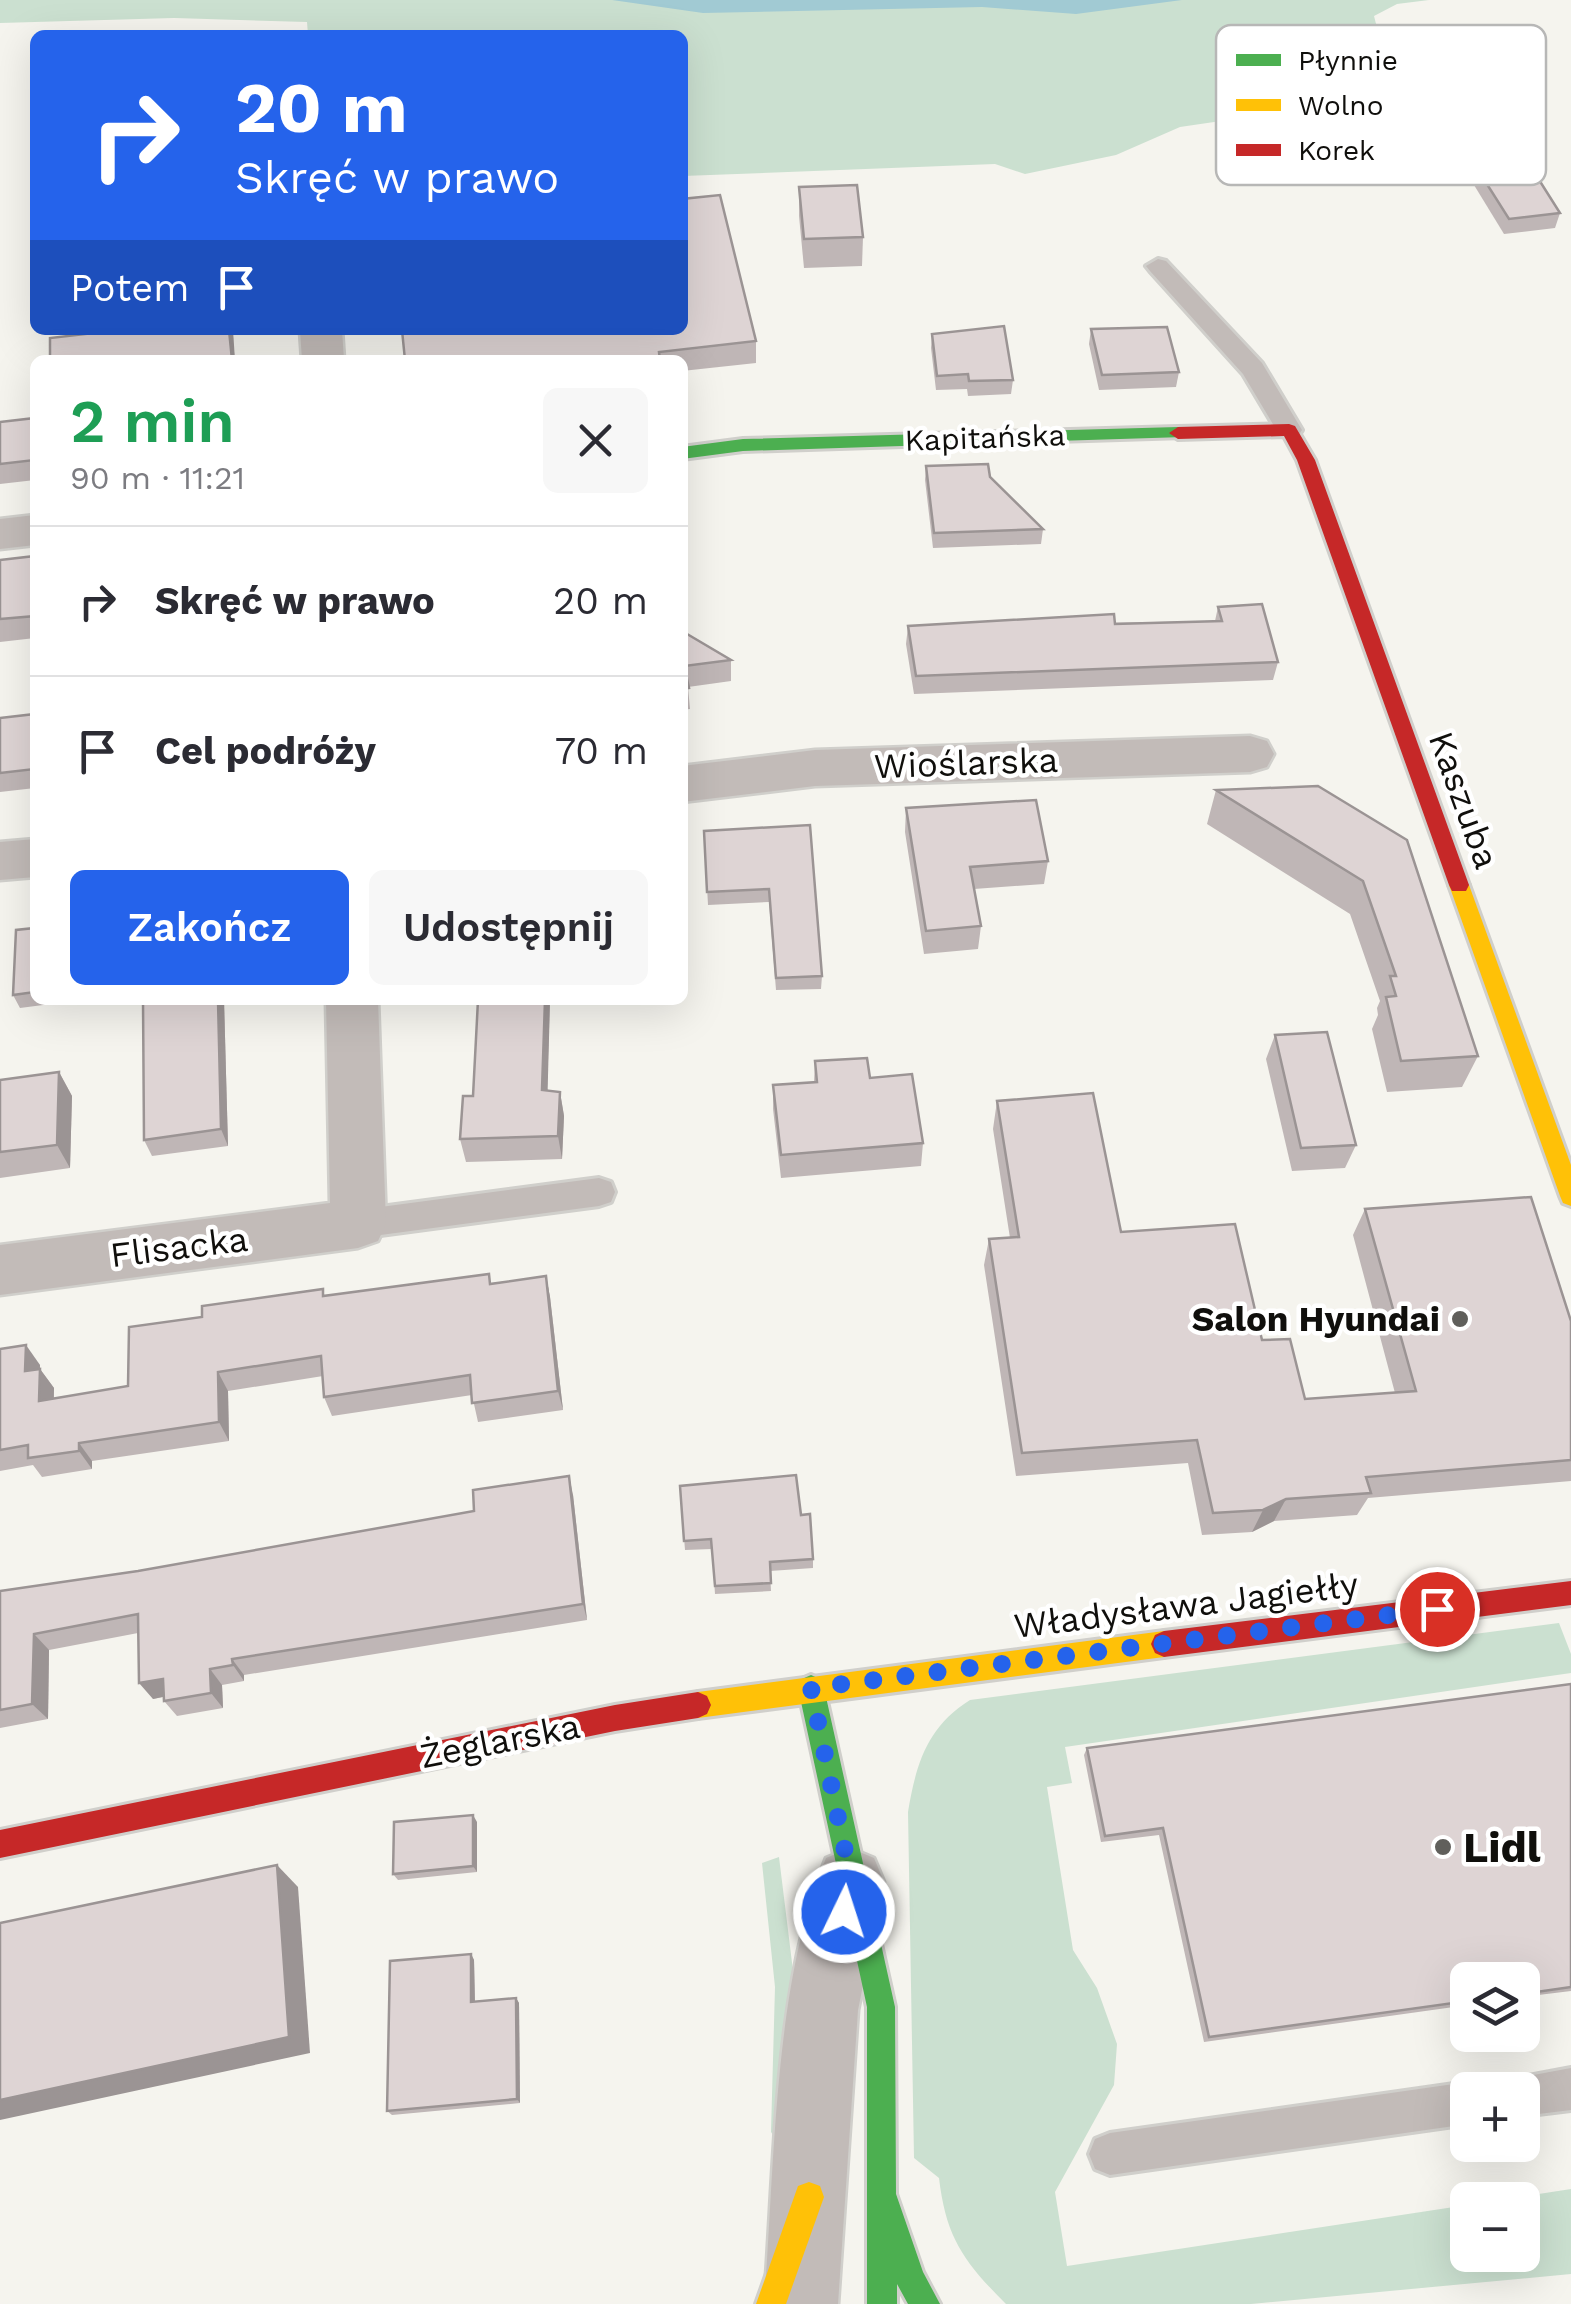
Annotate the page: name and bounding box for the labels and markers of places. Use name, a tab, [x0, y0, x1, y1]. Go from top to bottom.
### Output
place label: Salon Hyundai	[1192, 1298, 1440, 1340]
marker: Salon Hyundai	[1449, 1308, 1471, 1330]
pin	[1395, 1567, 1480, 1652]
place label: Lidl	[1463, 1823, 1541, 1872]
marker: Lidl	[1432, 1836, 1454, 1858]

